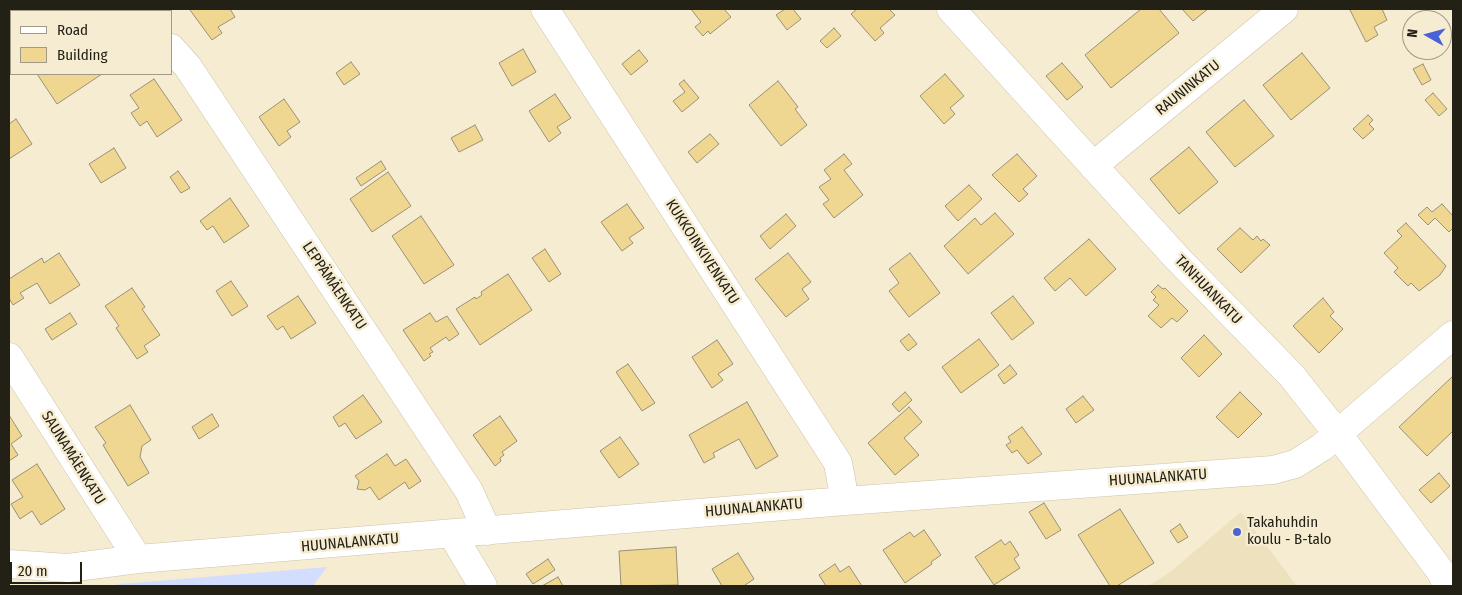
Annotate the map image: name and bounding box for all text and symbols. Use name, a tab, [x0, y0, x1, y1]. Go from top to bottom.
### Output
legend	[10, 10, 172, 75]
north arrow	[1402, 10, 1452, 60]
text: Road	[57, 21, 88, 39]
text: N	[1404, 28, 1422, 38]
text: Building	[57, 46, 108, 64]
street label: RAUNINKATU	[1152, 57, 1224, 119]
street label: KUKKOINKIVENKATU	[661, 196, 743, 308]
street label: LEPPÄMÄENKATU	[298, 239, 370, 333]
street label: TANHUANKATU	[1171, 252, 1245, 328]
street label: SAUNAMÄENKATU	[37, 408, 109, 508]
street label: HUUNALANKATU	[1108, 466, 1208, 490]
street label: HUUNALANKATU	[704, 495, 804, 521]
place label: Takahuhdin koulu - B-talo	[1247, 514, 1331, 549]
marker: Takahuhdin koulu - B-talo	[1231, 526, 1243, 538]
street label: HUUNALANKATU	[300, 530, 400, 556]
scale bar	[12, 552, 85, 584]
text: 20 m	[18, 562, 48, 580]

